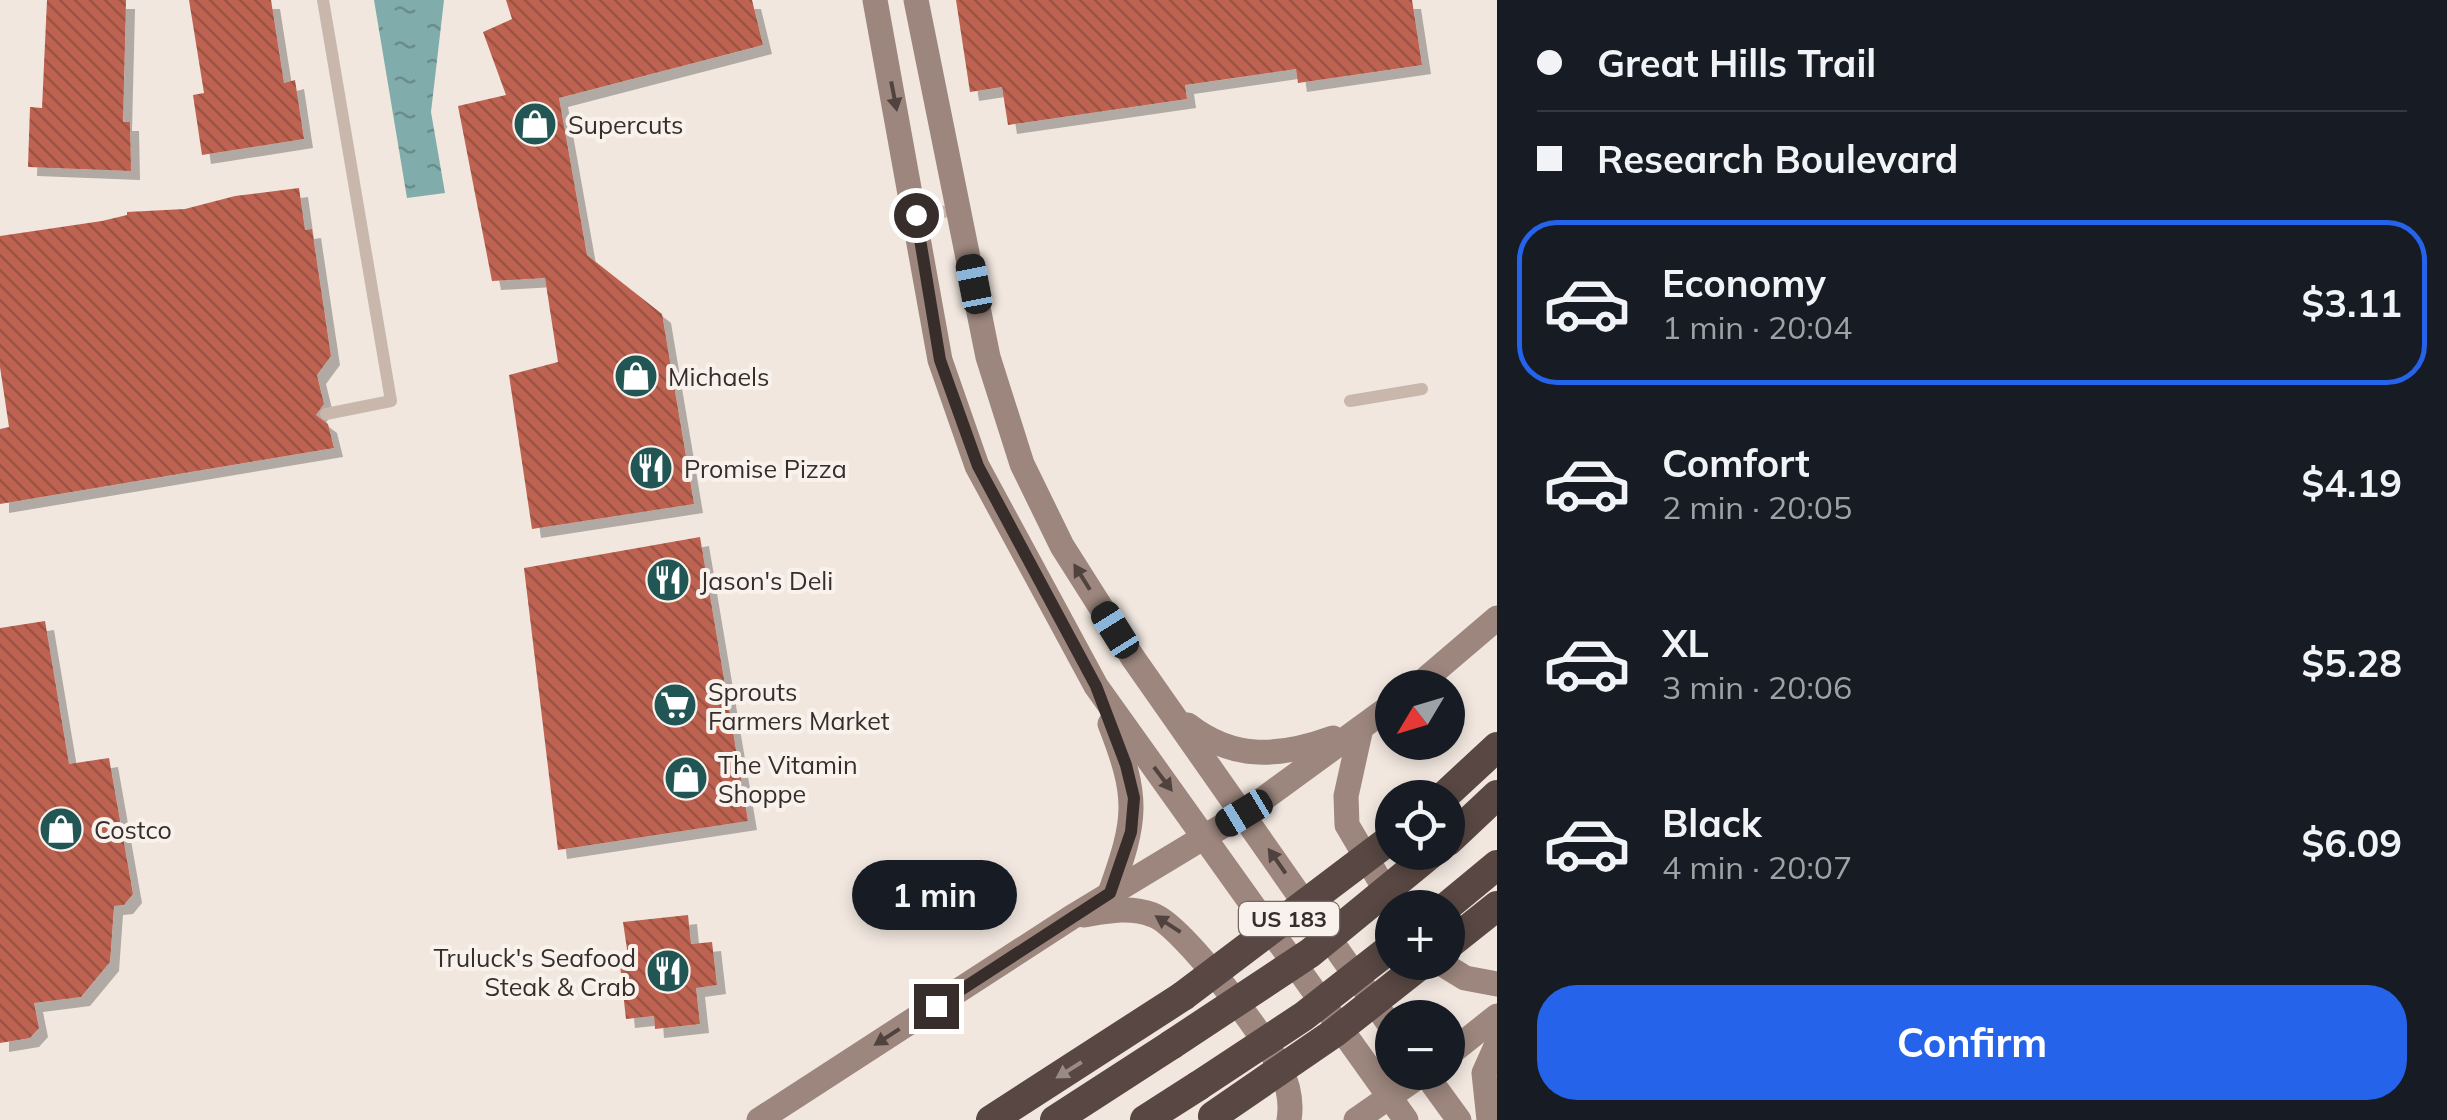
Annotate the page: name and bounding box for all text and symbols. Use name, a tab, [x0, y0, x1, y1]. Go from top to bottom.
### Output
text: Great Hills Trail	[1597, 39, 1876, 87]
one-way arrow	[886, 81, 902, 112]
shop icon: Supercuts	[512, 101, 558, 147]
place label: Supercuts	[568, 109, 683, 140]
text: Research Boulevard	[1597, 135, 1958, 183]
route start	[894, 193, 939, 238]
car	[954, 252, 994, 316]
icon: car	[1542, 258, 1632, 348]
text: Economy	[1662, 259, 1826, 307]
text: $3.11	[2301, 279, 2402, 327]
text: 1 min · 20:04	[1662, 307, 1852, 347]
shop icon: Michaels	[613, 353, 659, 399]
place label: Michaels	[668, 361, 769, 392]
icon: car	[1542, 438, 1632, 528]
text: Comfort	[1662, 439, 1810, 487]
restaurant icon: Promise Pizza	[628, 445, 674, 491]
place label: Promise Pizza	[684, 453, 847, 484]
text: $4.19	[2301, 459, 2402, 507]
text: 2 min · 20:05	[1662, 487, 1852, 527]
restaurant icon: Jason's Deli	[645, 557, 691, 603]
one-way arrow	[1073, 563, 1091, 590]
place label: Jason's Deli	[700, 565, 833, 596]
car	[1086, 597, 1144, 663]
icon: car	[1542, 618, 1632, 708]
text: XL	[1662, 619, 1709, 667]
text: $5.28	[2301, 639, 2402, 687]
text: 3 min · 20:06	[1662, 667, 1852, 707]
north arrow	[1375, 670, 1465, 760]
map controls	[1375, 670, 1465, 1090]
place label: Sprouts Farmers Market	[708, 676, 890, 736]
supermarket icon: Sprouts Farmers Market	[652, 682, 698, 728]
place label: The Vitamin Shoppe	[718, 749, 858, 809]
shop icon: The Vitamin Shoppe	[663, 755, 709, 801]
one-way arrow	[1152, 766, 1172, 792]
button: locate	[1375, 780, 1465, 870]
car	[1211, 785, 1277, 841]
icon: car	[1542, 798, 1632, 888]
text: Black	[1662, 799, 1762, 847]
shop icon: Costco	[38, 806, 84, 852]
place label: Costco	[94, 814, 172, 845]
text: $6.09	[2301, 819, 2402, 867]
text: 4 min · 20:07	[1662, 847, 1852, 887]
one-way arrow	[1268, 848, 1287, 875]
callout: 1 min	[854, 861, 1018, 931]
text: 1 min	[892, 875, 977, 915]
button: +	[1375, 890, 1465, 980]
road number: US 183	[1239, 902, 1339, 936]
one-way arrow	[1154, 916, 1182, 934]
place label: Truluck's Seafood Steak & Crab	[433, 942, 636, 1002]
restaurant icon: Truluck's Seafood Steak & Crab	[645, 948, 691, 994]
route end	[914, 984, 959, 1029]
button: Confirm	[1537, 985, 2407, 1100]
button: −	[1375, 1000, 1465, 1090]
one-way arrow	[873, 1028, 900, 1046]
one-way arrow	[1056, 1061, 1083, 1079]

